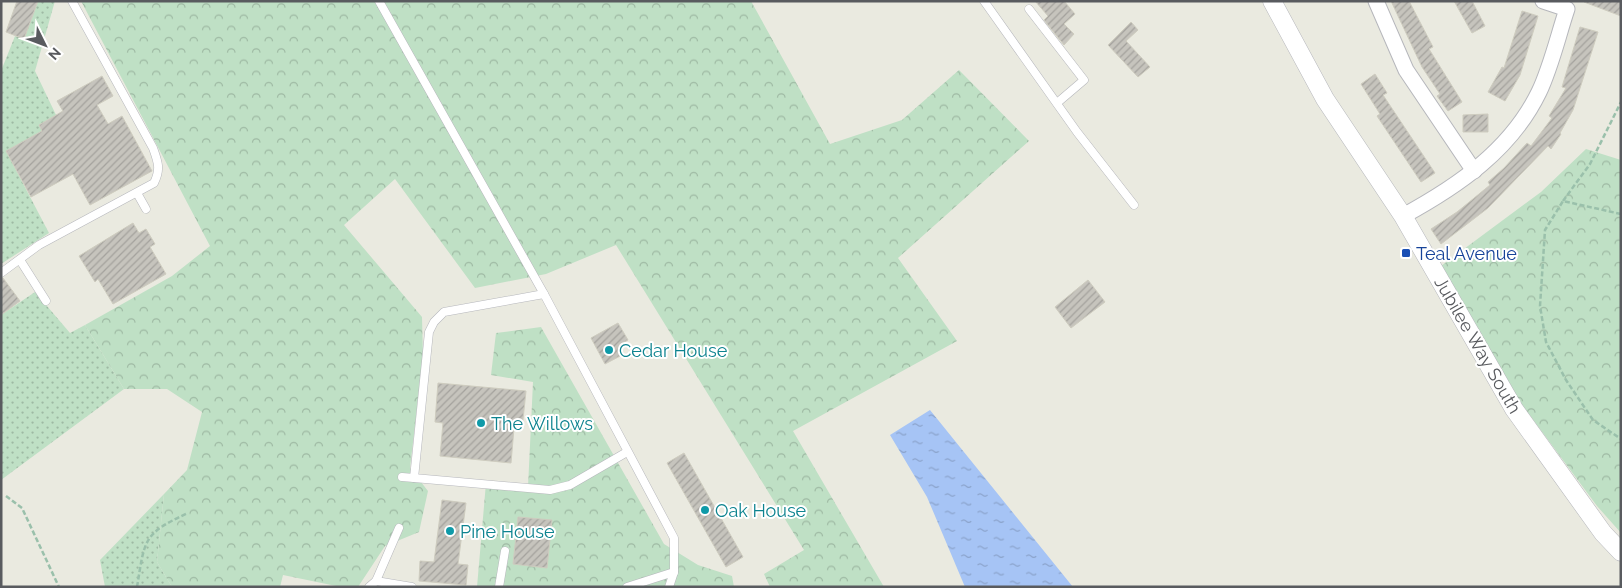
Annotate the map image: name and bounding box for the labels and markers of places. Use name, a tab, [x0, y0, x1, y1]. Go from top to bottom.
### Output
place label: Teal Avenue	[1416, 243, 1517, 264]
marker: Teal Avenue	[1400, 247, 1412, 259]
place label: Cedar House	[619, 340, 728, 361]
marker: Cedar House	[603, 344, 615, 356]
place label: The Willows	[491, 413, 593, 434]
marker: The Willows	[475, 417, 487, 429]
place label: Oak House	[715, 500, 807, 521]
marker: Oak House	[699, 504, 711, 516]
place label: Pine House	[460, 521, 555, 542]
marker: Pine House	[444, 525, 456, 537]

